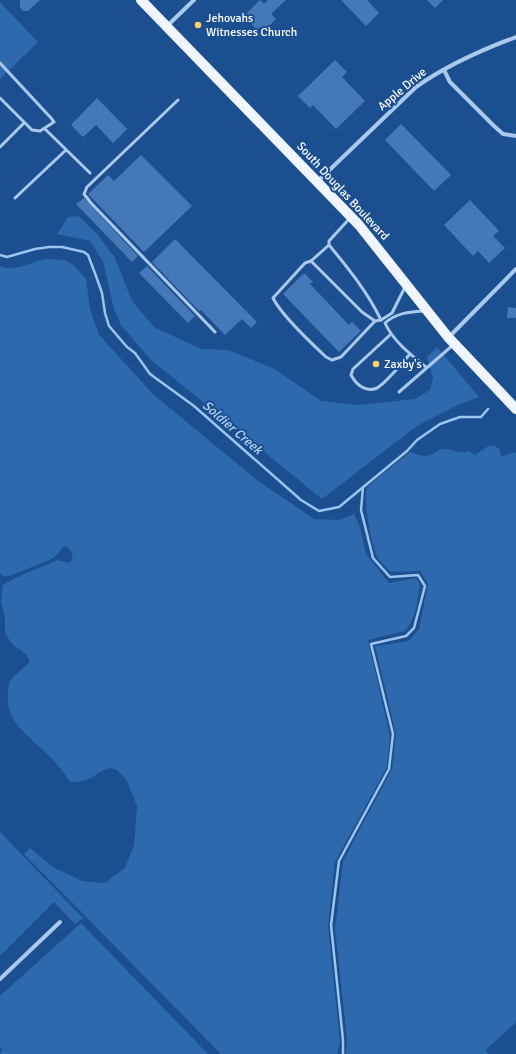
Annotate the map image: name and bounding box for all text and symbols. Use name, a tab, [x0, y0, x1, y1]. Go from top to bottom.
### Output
place label: Jehovahs Witnesses Church	[206, 11, 297, 40]
marker: Jehovahs Witnesses Church	[193, 20, 203, 30]
street label: Apple Drive	[375, 65, 430, 114]
street label: South Douglas Boulevard	[293, 139, 392, 244]
place label: Zaxby's	[384, 357, 422, 372]
marker: Zaxby's	[371, 359, 381, 369]
water label: Soldier Creek	[199, 397, 267, 459]

